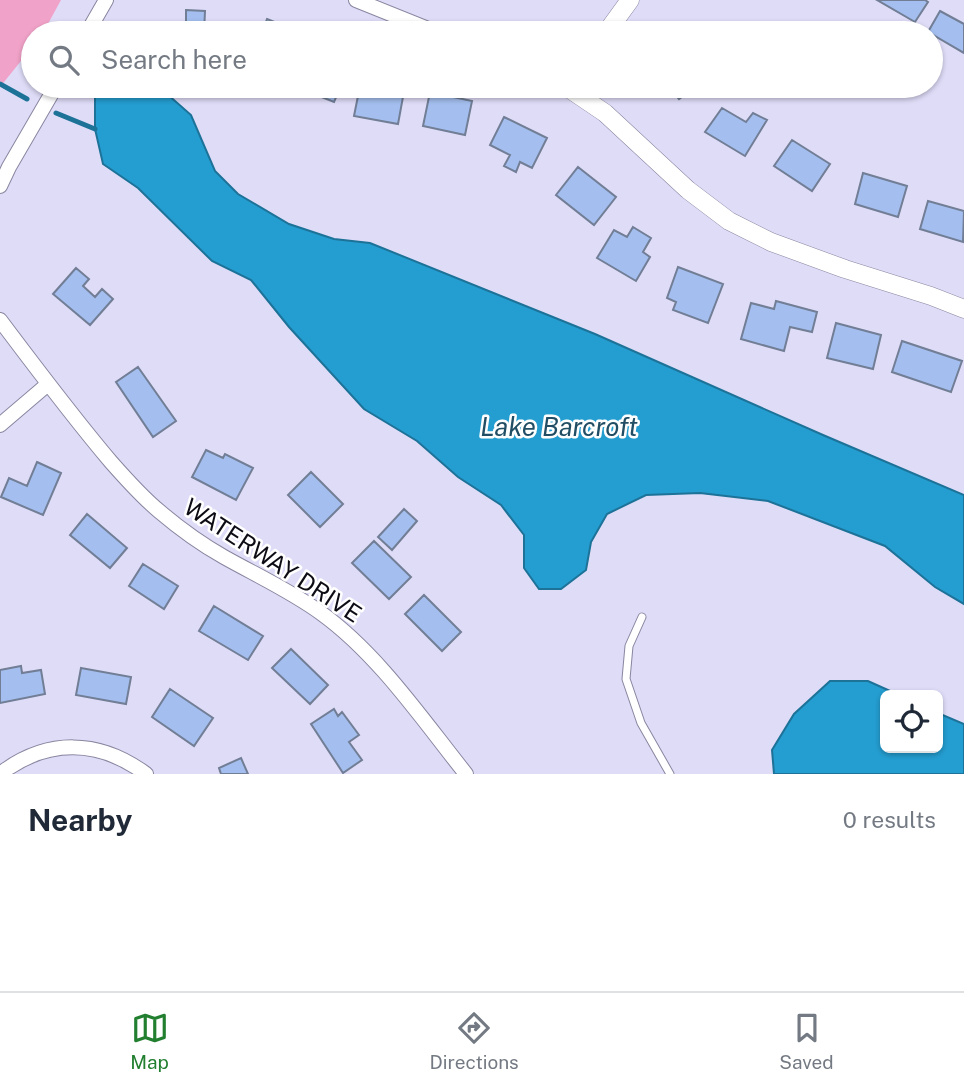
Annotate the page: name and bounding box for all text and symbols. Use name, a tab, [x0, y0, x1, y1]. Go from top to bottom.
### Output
search box	[21, 21, 943, 98]
icon: search	[45, 41, 83, 79]
text: Search here	[101, 44, 247, 75]
water label: Lake Barcroft	[480, 411, 638, 442]
street label: WATERWAY DRIVE	[179, 492, 367, 628]
map controls	[880, 690, 943, 753]
button: locate	[880, 690, 943, 753]
text: Nearby	[28, 802, 132, 838]
text: 0 results	[843, 806, 936, 833]
tab: Map	[130, 1009, 169, 1073]
tab: Directions	[429, 1009, 519, 1073]
tab: Saved	[779, 1009, 834, 1073]

